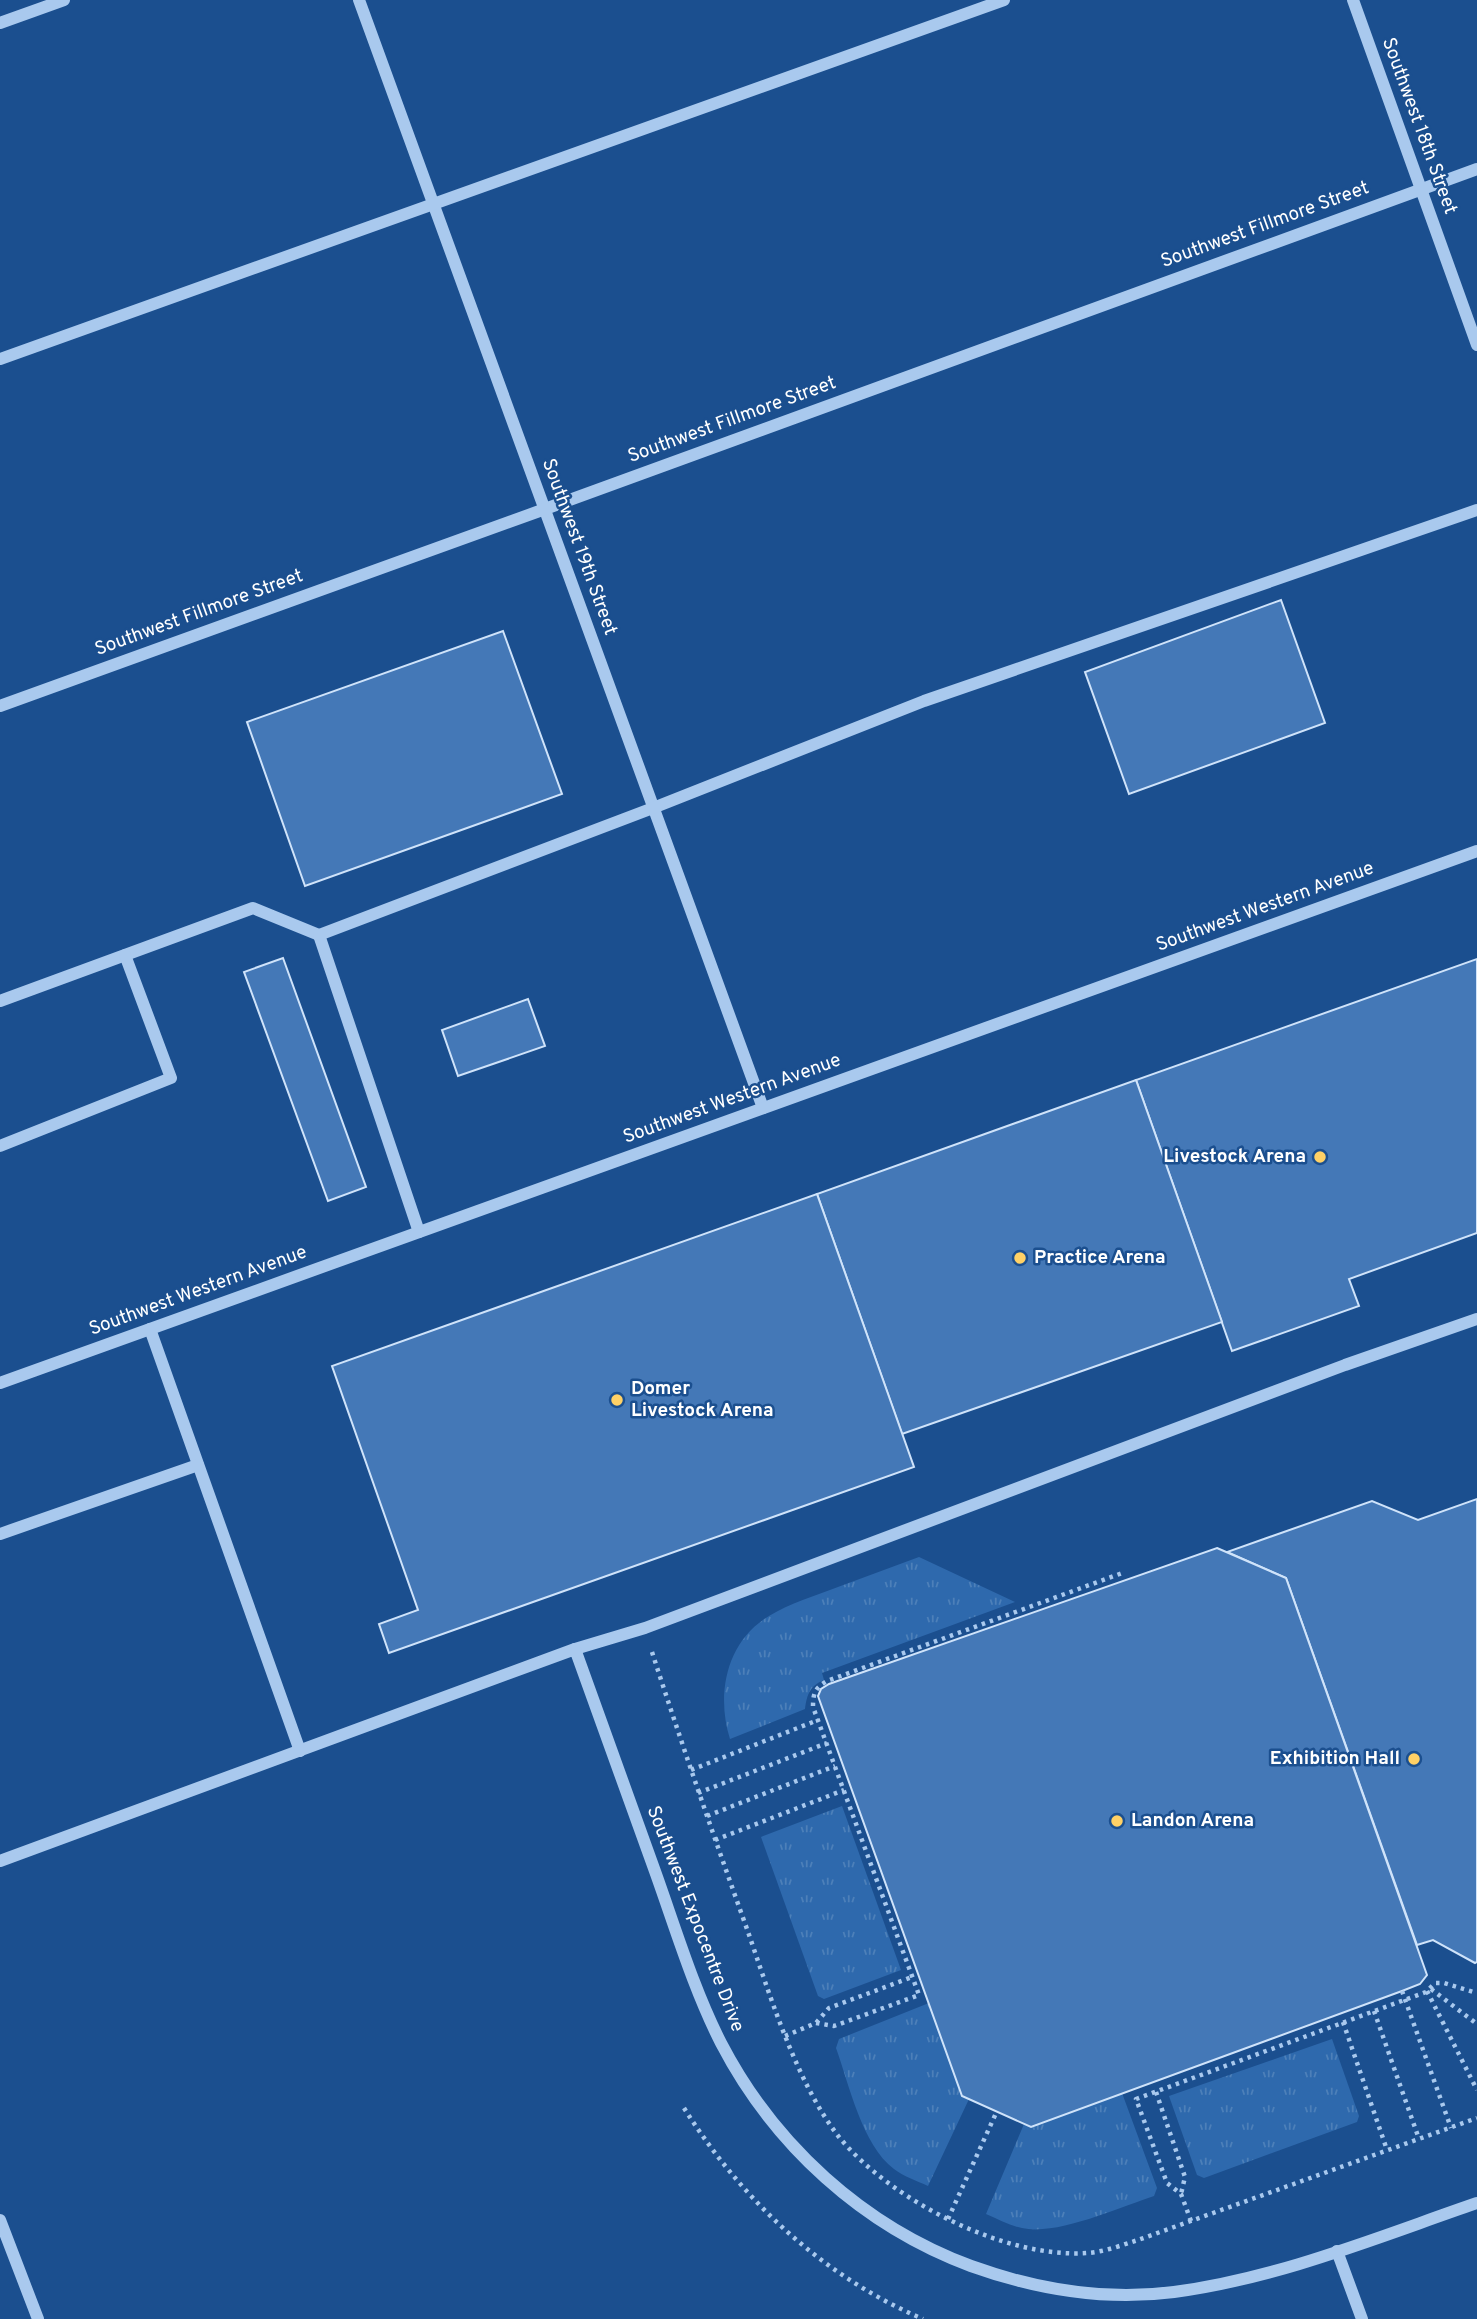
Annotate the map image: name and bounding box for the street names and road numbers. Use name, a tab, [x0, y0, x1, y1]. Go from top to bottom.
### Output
street label: Southwest 18th Street	[1376, 34, 1462, 218]
street label: Southwest Fillmore Street	[1158, 176, 1372, 274]
street label: Southwest Fillmore Street	[625, 371, 839, 469]
street label: Southwest 19th Street	[536, 455, 622, 639]
street label: Southwest Fillmore Street	[92, 564, 306, 662]
street label: Southwest Western Avenue	[1153, 856, 1377, 958]
street label: Southwest Western Avenue	[620, 1048, 844, 1150]
street label: Southwest Western Avenue	[86, 1240, 310, 1342]
street label: Southwest Expocentre Drive	[641, 1803, 749, 2035]

